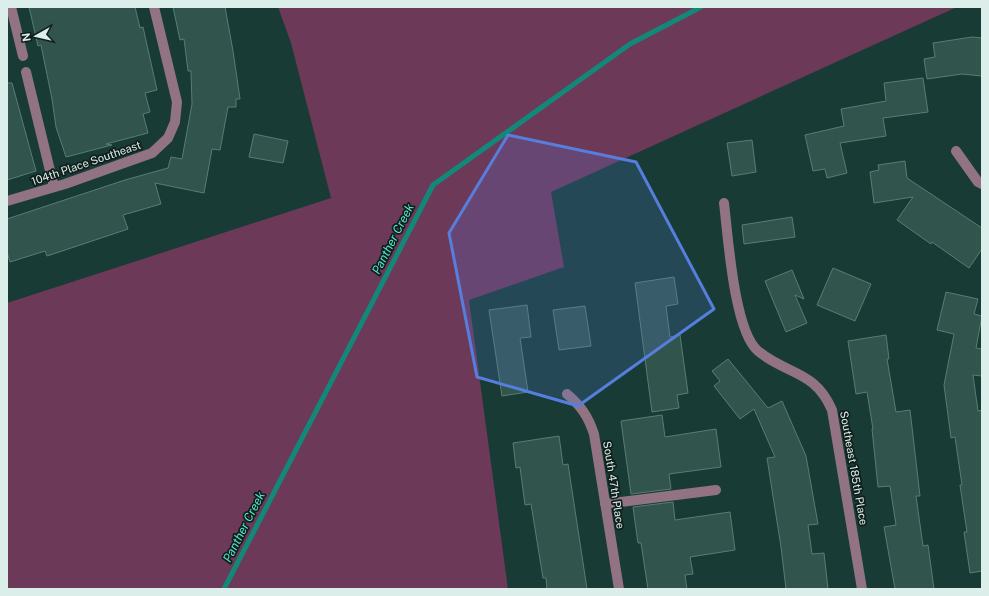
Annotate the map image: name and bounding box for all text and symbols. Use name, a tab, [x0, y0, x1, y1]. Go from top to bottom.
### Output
north arrow	[16, 16, 56, 56]
text: N	[20, 32, 33, 42]
street label: 104th Place Southeast	[30, 139, 142, 187]
water label: Panther Creek	[369, 201, 417, 277]
street label: Southeast 185th Place	[838, 410, 870, 526]
street label: South 47th Place	[601, 440, 627, 530]
water label: Panther Creek	[220, 489, 268, 565]

